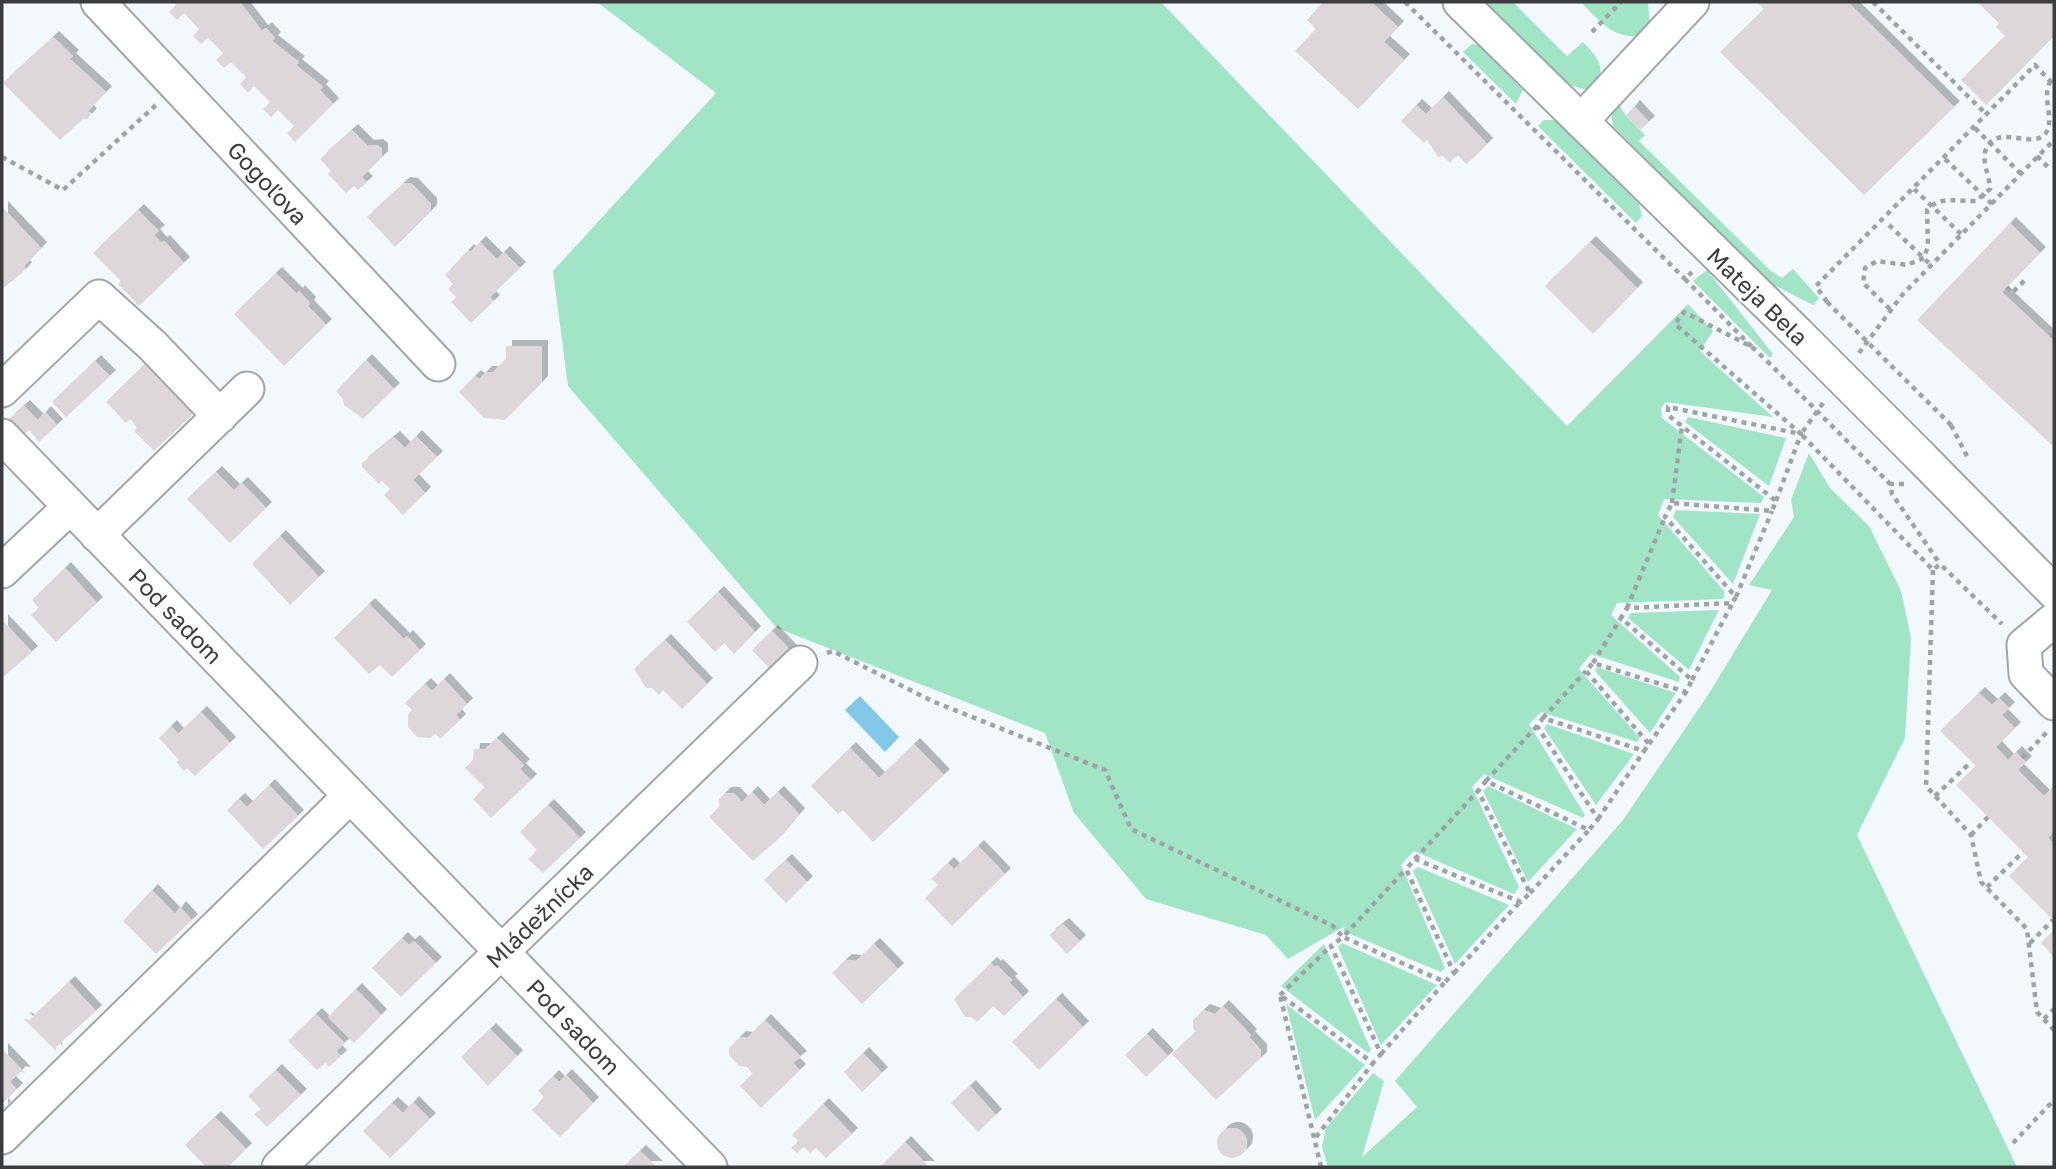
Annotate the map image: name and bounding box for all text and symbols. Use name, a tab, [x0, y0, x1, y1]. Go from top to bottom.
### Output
street label: Gogoľova	[222, 135, 314, 230]
street label: Mateja Bela	[1702, 241, 1814, 351]
street label: Pod sadom	[123, 562, 228, 669]
street label: Mládežnícka	[480, 857, 599, 973]
street label: Pod sadom	[521, 973, 626, 1080]

